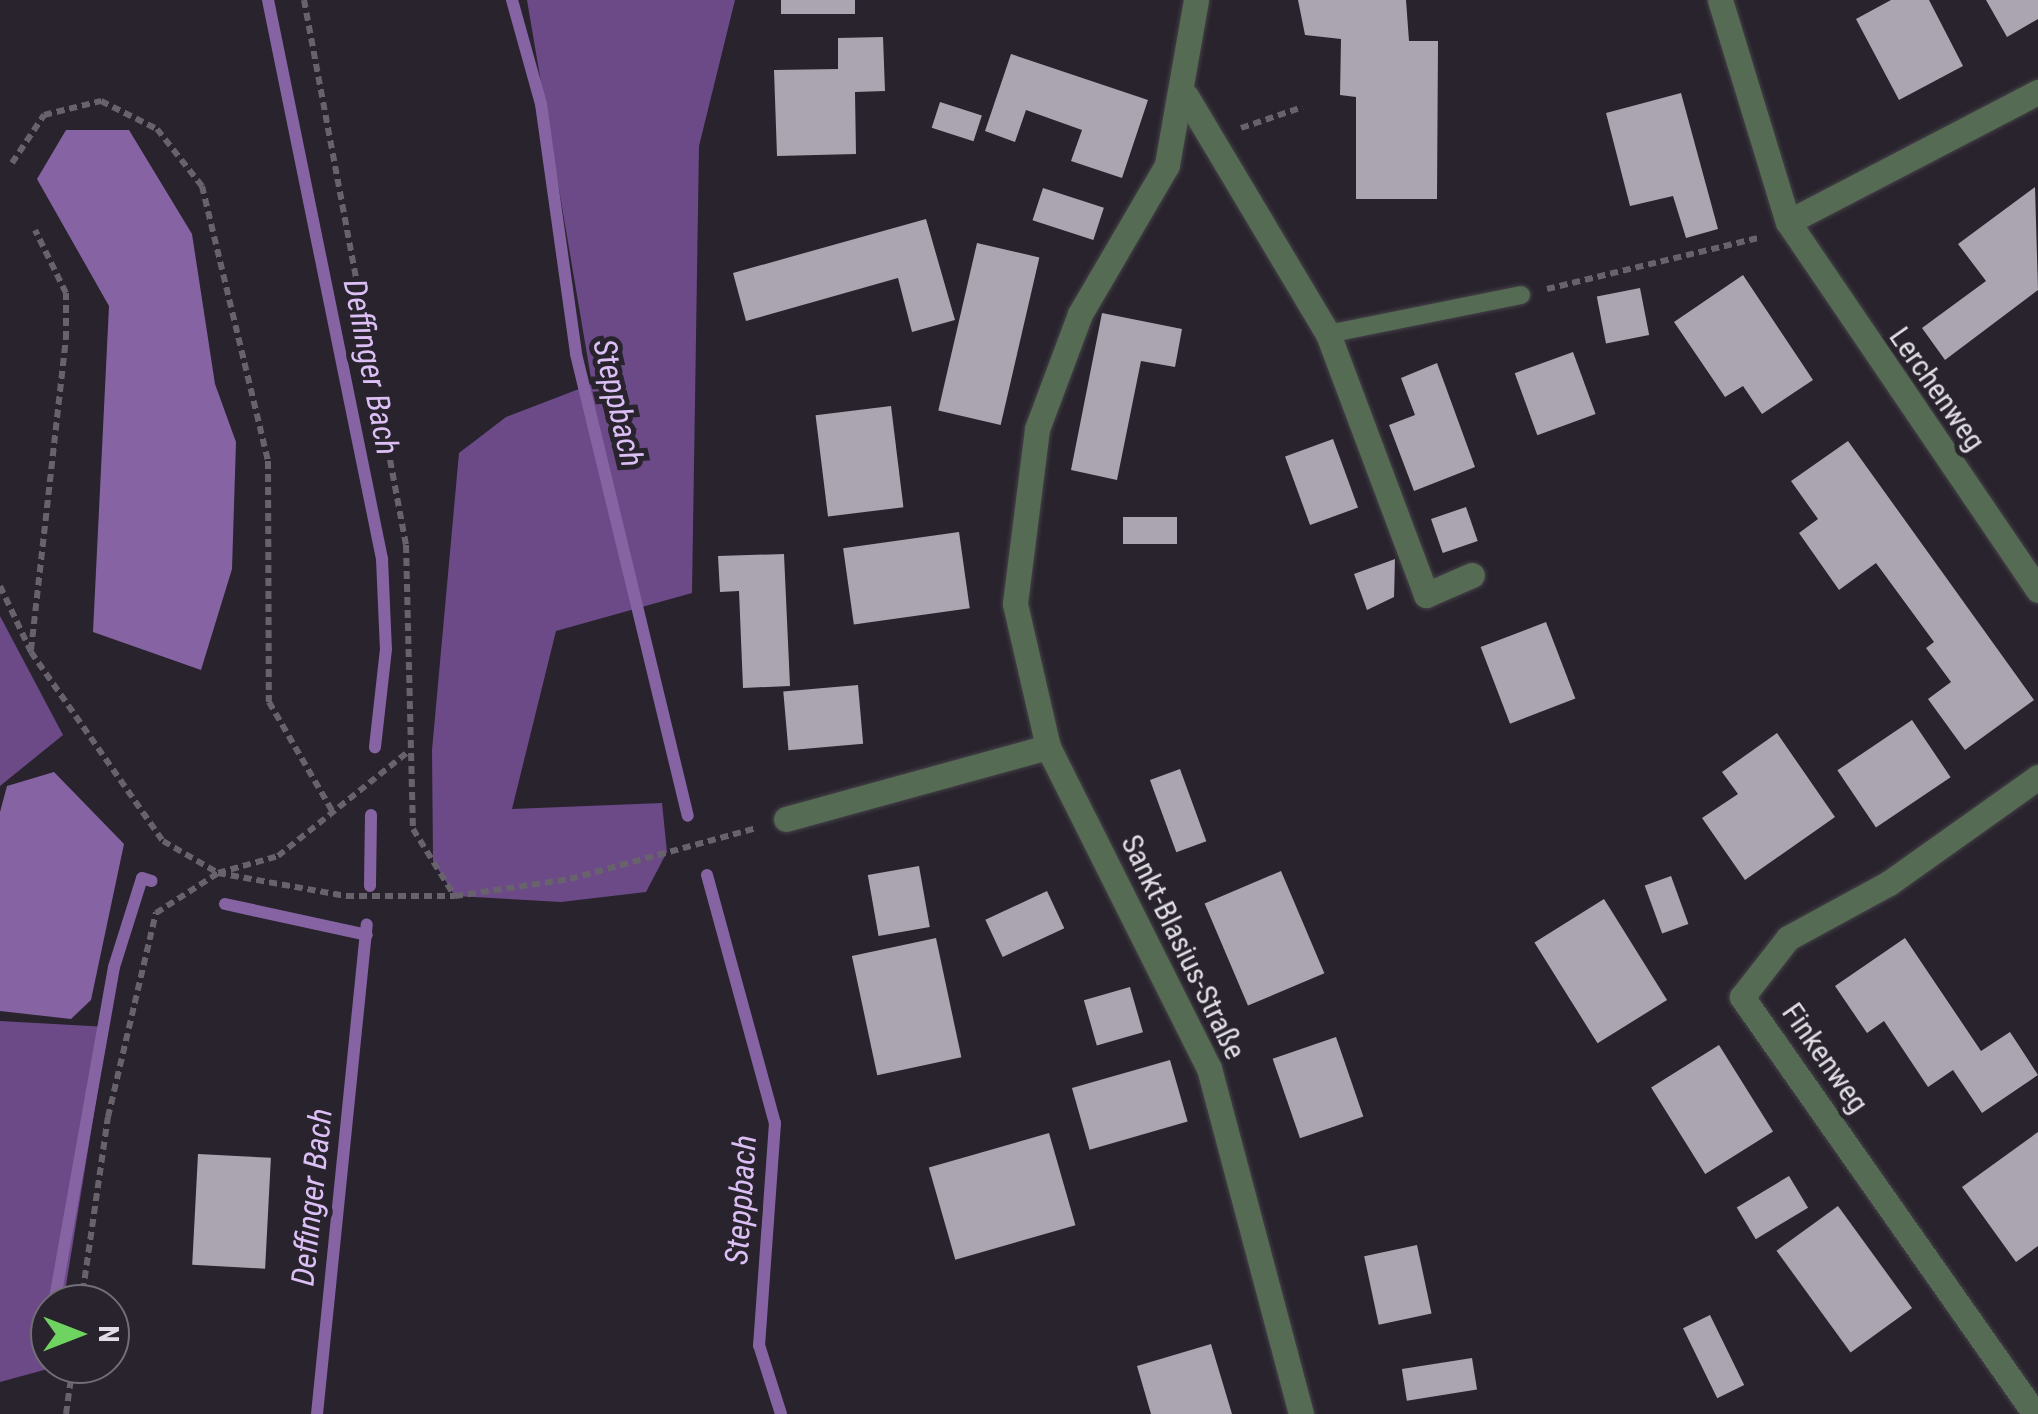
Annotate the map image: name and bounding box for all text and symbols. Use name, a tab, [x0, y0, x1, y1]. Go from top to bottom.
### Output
water label: Deffinger Bach	[335, 276, 407, 458]
street label: Lerchenweg	[1881, 320, 1993, 458]
water label: Steppbach	[585, 335, 651, 471]
street label: Sankt-Blasius-Straße	[1113, 829, 1253, 1065]
street label: Finkenweg	[1774, 996, 1876, 1120]
water label: Deffinger Bach	[284, 1106, 340, 1288]
water label: Steppbach	[717, 1134, 765, 1266]
north arrow	[30, 1284, 130, 1384]
text: N	[92, 1325, 125, 1343]

